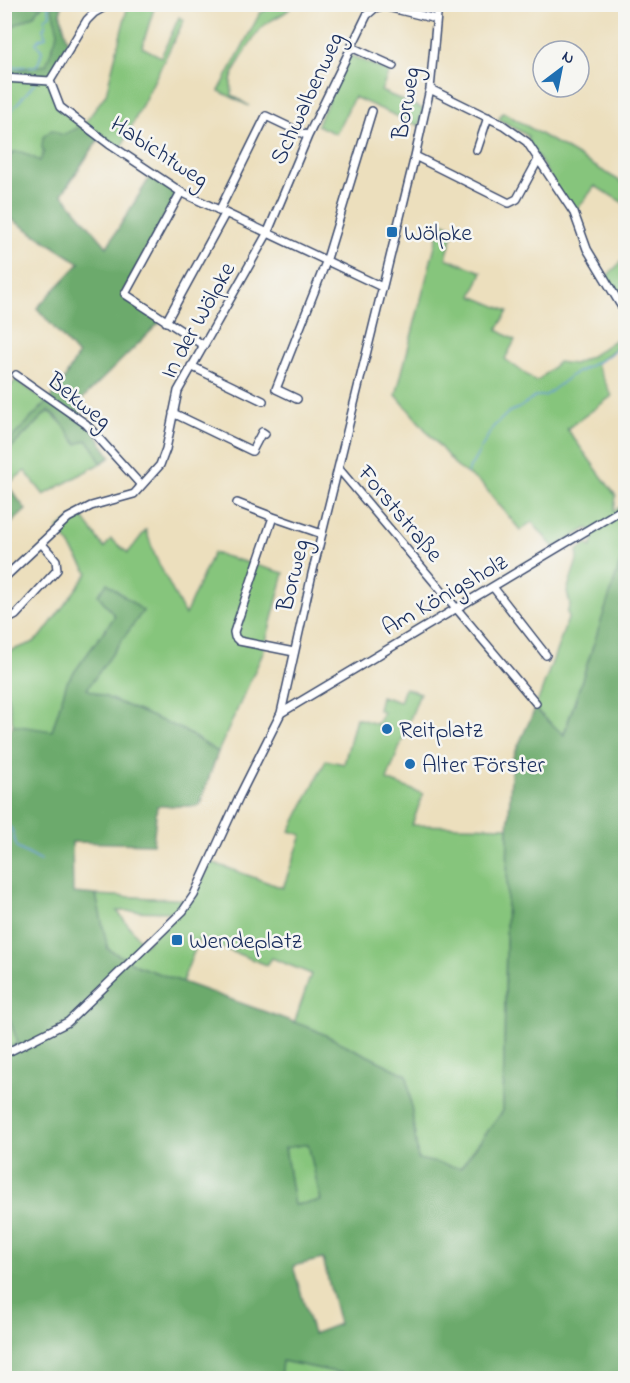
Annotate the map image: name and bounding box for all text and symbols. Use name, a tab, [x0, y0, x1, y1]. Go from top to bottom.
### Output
street label: Schwalbenweg	[262, 27, 354, 171]
north arrow	[531, 39, 591, 99]
text: N	[557, 45, 579, 71]
street label: Borweg	[384, 64, 431, 144]
street label: Habichtweg	[102, 108, 215, 198]
place label: Wölpke	[404, 217, 472, 252]
marker: Wölpke	[385, 225, 399, 239]
street label: In der Wölpke	[153, 256, 246, 386]
street label: Bekweg	[38, 364, 118, 439]
street label: Forststraße	[347, 458, 450, 571]
street label: Borweg	[268, 536, 320, 616]
street label: Am Königsholz	[376, 546, 515, 646]
place label: Reitplatz	[399, 714, 484, 749]
marker: Reitplatz	[380, 722, 394, 736]
place label: Alter Förster	[422, 749, 545, 784]
marker: Alter Förster	[403, 757, 417, 771]
place label: Wendeplatz	[189, 925, 303, 960]
marker: Wendeplatz	[170, 933, 184, 947]

